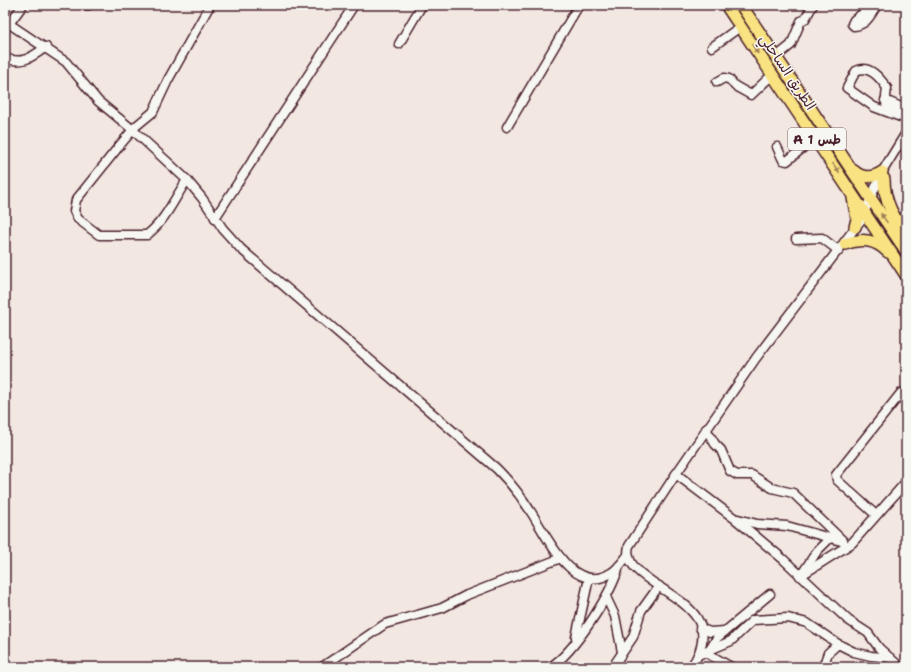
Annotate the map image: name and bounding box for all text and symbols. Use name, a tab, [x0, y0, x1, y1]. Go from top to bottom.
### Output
street label: الطريق الساحلي	[753, 31, 820, 116]
one-way arrow	[751, 44, 759, 54]
road number: A 1 طس	[788, 128, 846, 150]
one-way arrow	[832, 163, 840, 173]
one-way arrow	[880, 213, 888, 224]

